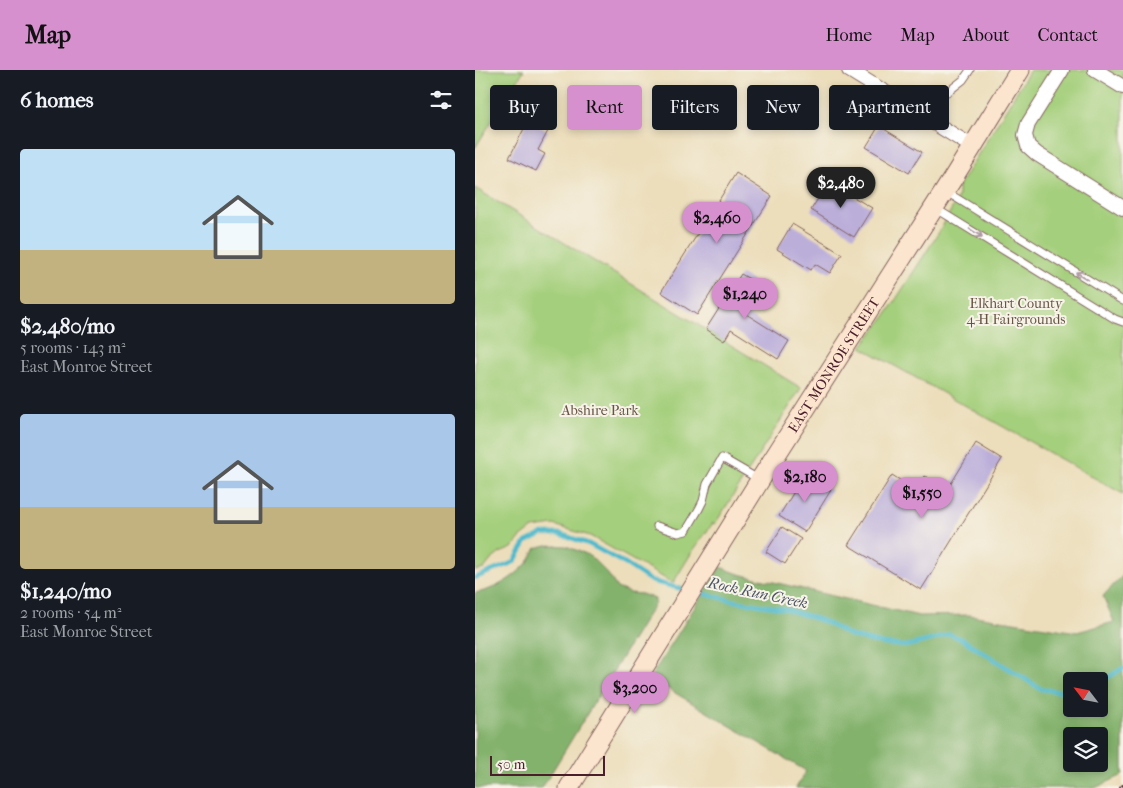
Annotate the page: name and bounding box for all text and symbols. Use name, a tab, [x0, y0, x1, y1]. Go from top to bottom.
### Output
text: Map	[25, 21, 71, 49]
text: Home	[825, 25, 872, 46]
text: Map	[900, 25, 935, 46]
text: About	[963, 25, 1009, 46]
text: Contact	[1037, 25, 1098, 46]
chip: Buy	[490, 85, 557, 130]
chip: Rent	[567, 85, 642, 130]
chip: Filters	[652, 85, 737, 130]
chip: New	[747, 85, 819, 130]
chip: Apartment	[829, 85, 949, 130]
icon: filters	[427, 86, 455, 114]
text: 6 homes	[20, 88, 94, 112]
pin: $2,480	[800, 166, 882, 209]
text: $2,480	[817, 173, 865, 192]
icon: home	[193, 182, 283, 272]
pin: $2,460	[676, 202, 758, 244]
text: $2,460	[693, 208, 741, 227]
one-way arrow	[968, 229, 982, 239]
one-way arrow	[1075, 270, 1089, 280]
pin: $1,240	[704, 278, 786, 320]
text: $1,240	[723, 284, 767, 303]
street label: EAST MONROE STREET	[785, 294, 884, 436]
park label: Elkhart County 4-H Fairgrounds	[966, 295, 1066, 328]
text: $2,480/mo	[20, 314, 115, 338]
text: 5 rooms · 143 m²	[20, 338, 125, 357]
text: East Monroe Street	[20, 357, 152, 376]
park label: Abshire Park	[560, 402, 639, 419]
icon: home	[193, 447, 283, 537]
pin: $2,180	[764, 460, 846, 503]
text: $2,180	[784, 467, 826, 486]
pin: $1,550	[881, 476, 963, 519]
text: $1,550	[902, 483, 942, 502]
water label: Rock Run Creek	[706, 573, 810, 612]
text: $1,240/mo	[20, 579, 111, 603]
text: 2 rooms · 54 m²	[20, 603, 121, 622]
text: East Monroe Street	[20, 622, 152, 641]
pin: $3,200	[594, 672, 676, 714]
north arrow	[1063, 672, 1107, 718]
map controls	[1063, 672, 1108, 772]
text: $3,200	[613, 678, 657, 697]
button: layers	[1063, 727, 1108, 772]
scale bar	[490, 753, 605, 776]
text: 50 m	[497, 756, 525, 773]

